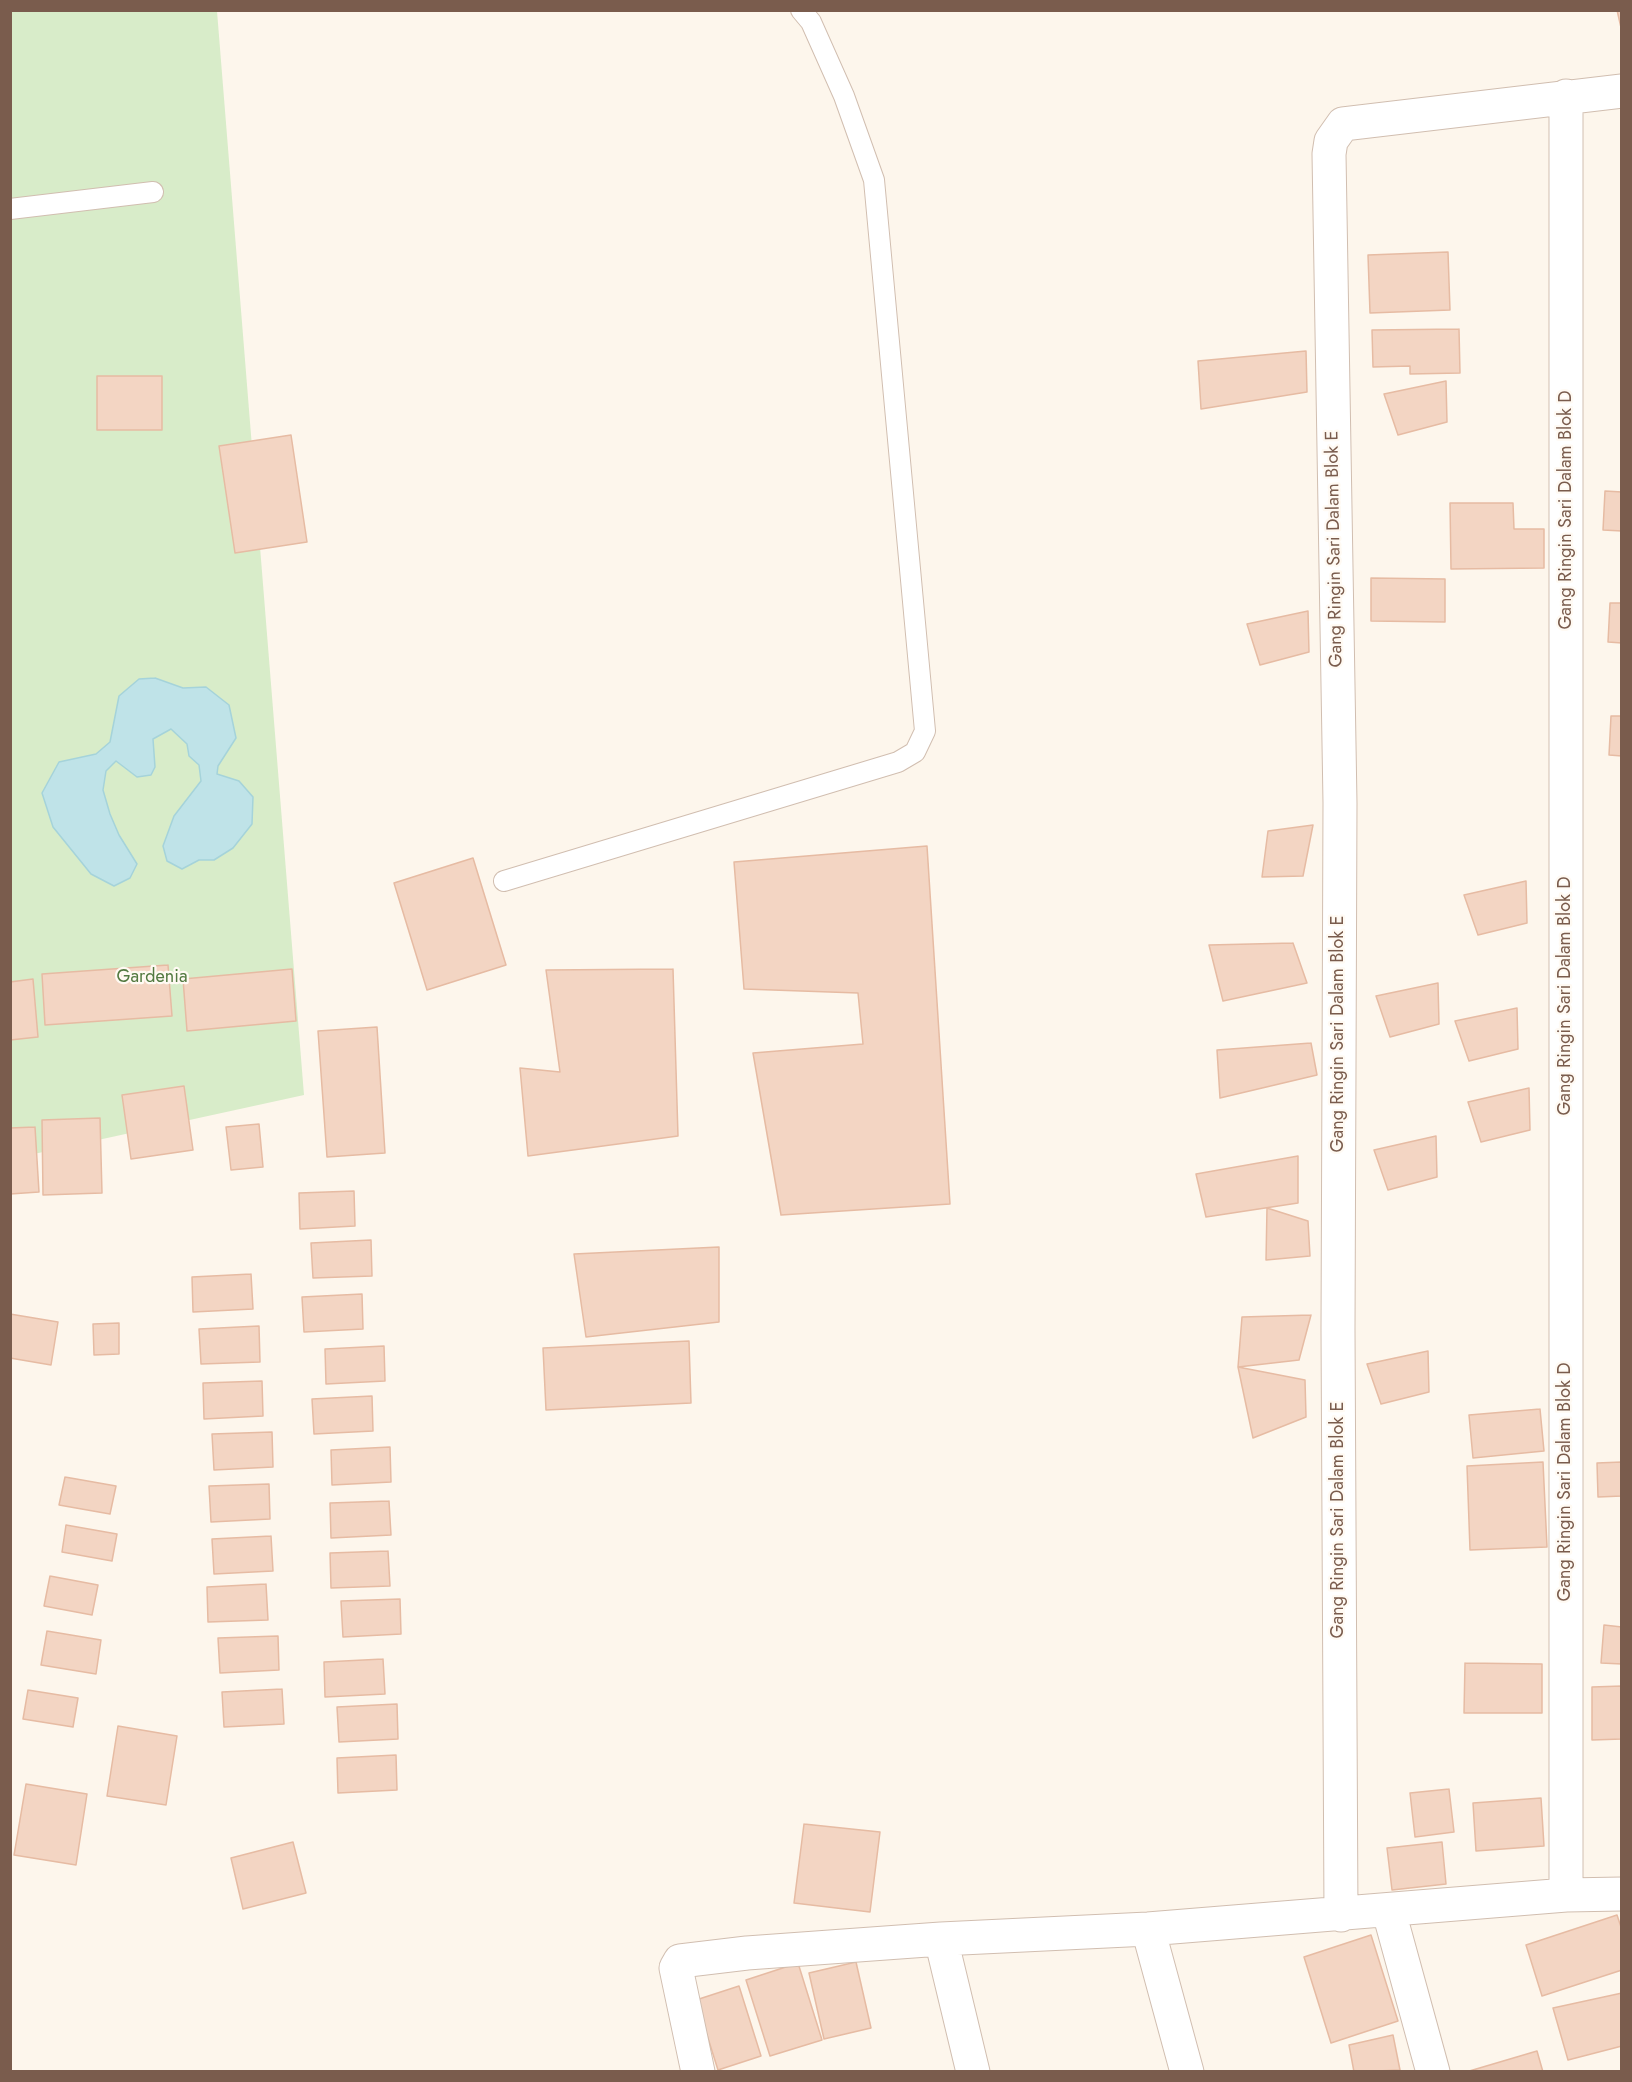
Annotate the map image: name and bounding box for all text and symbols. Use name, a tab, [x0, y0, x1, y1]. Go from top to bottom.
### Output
street label: Gang Ringin Sari Dalam Blok D	[1556, 390, 1578, 630]
street label: Gang Ringin Sari Dalam Blok E	[1322, 430, 1348, 668]
street label: Gang Ringin Sari Dalam Blok D	[1555, 876, 1577, 1116]
street label: Gang Ringin Sari Dalam Blok E	[1328, 916, 1350, 1152]
park label: Gardenia	[116, 967, 188, 989]
street label: Gang Ringin Sari Dalam Blok D	[1555, 1362, 1577, 1602]
street label: Gang Ringin Sari Dalam Blok E	[1328, 1402, 1350, 1638]

